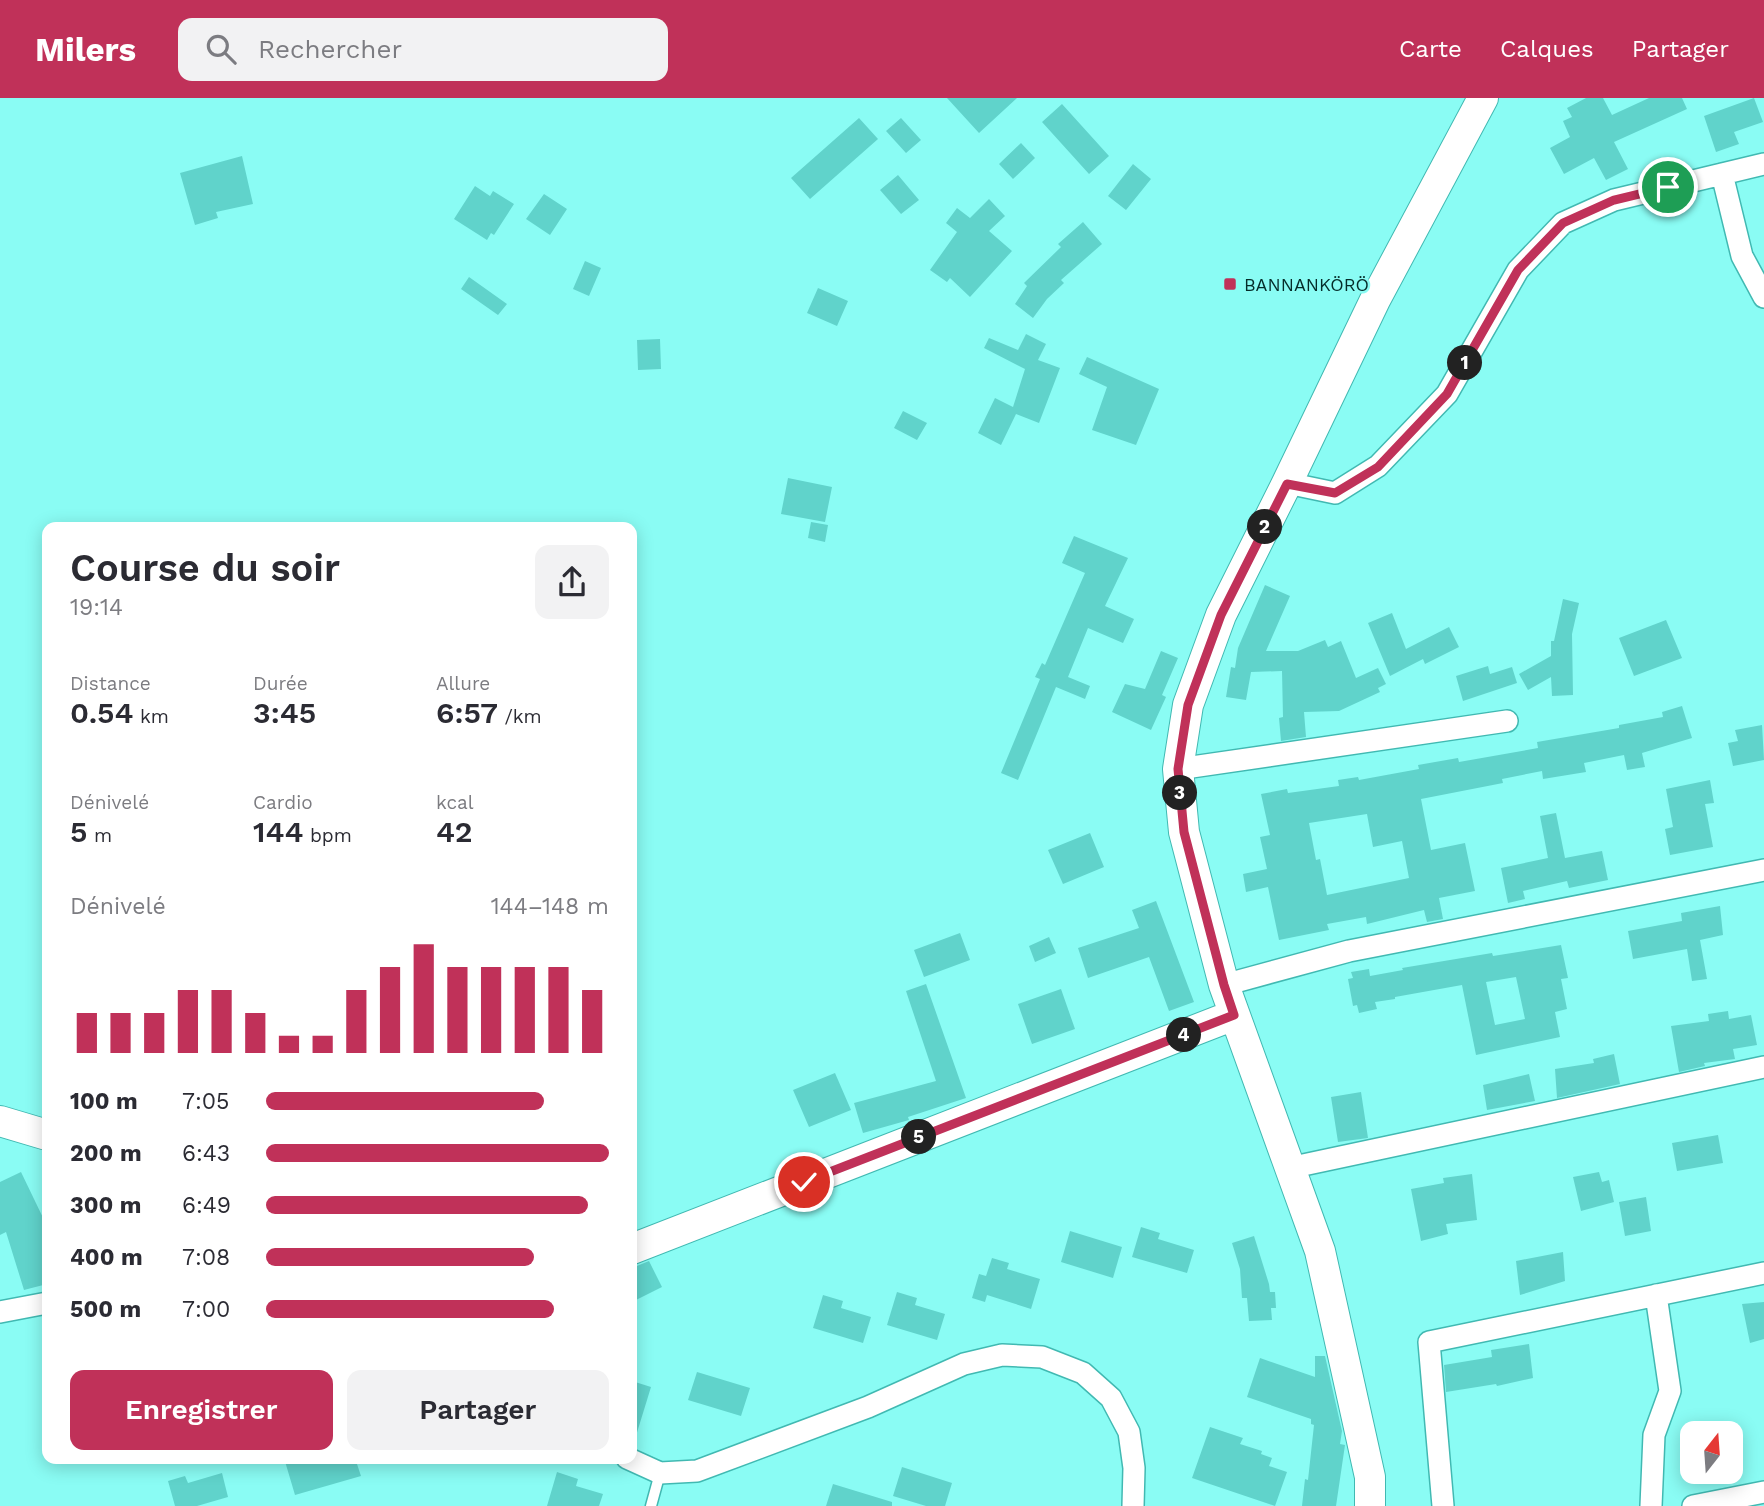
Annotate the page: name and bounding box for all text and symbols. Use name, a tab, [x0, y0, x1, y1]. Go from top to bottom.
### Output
search box	[178, 18, 668, 81]
text: Milers	[35, 30, 136, 69]
icon: search	[202, 30, 240, 68]
text: Rechercher	[258, 34, 402, 64]
text: Carte	[1399, 35, 1462, 63]
text: Calques	[1500, 35, 1594, 63]
text: Partager	[1632, 35, 1729, 63]
pin	[1638, 157, 1698, 217]
icon: arrive	[1649, 168, 1687, 206]
place label: BANNANKÖRÖ	[1244, 274, 1369, 295]
marker: BANNANKÖRÖ	[1222, 276, 1238, 292]
pin: 1	[1448, 345, 1482, 380]
text: 1	[1460, 351, 1469, 374]
pin: 2	[1248, 510, 1282, 544]
text: 2	[1259, 515, 1270, 538]
button: share	[535, 545, 609, 619]
text: Course du soir	[70, 546, 340, 590]
text: 19:14	[70, 594, 123, 621]
text: Distance	[70, 672, 151, 695]
text: Durée	[253, 672, 308, 695]
text: Allure	[436, 672, 490, 695]
text: 0.54	[70, 695, 134, 730]
text: 3:45	[253, 695, 316, 730]
text: 6:57	[436, 695, 498, 730]
text: km	[134, 705, 169, 728]
text: /km	[498, 705, 542, 728]
pin: 3	[1162, 776, 1198, 810]
text: 3	[1174, 781, 1185, 804]
text: Dénivelé	[70, 791, 149, 814]
text: Cardio	[253, 791, 313, 814]
text: kcal	[436, 791, 474, 814]
text: 5	[70, 814, 87, 849]
text: 144	[253, 814, 303, 849]
text: 42	[436, 814, 473, 849]
text: m	[87, 824, 112, 847]
text: bpm	[303, 824, 352, 847]
text: Dénivelé	[70, 893, 166, 920]
text: 144–148 m	[491, 893, 609, 920]
pin: 4	[1166, 1018, 1202, 1052]
text: 4	[1177, 1023, 1190, 1046]
text: 100 m	[70, 1088, 138, 1115]
text: 7:05	[182, 1088, 229, 1115]
pin: 5	[902, 1119, 936, 1154]
text: 5	[913, 1125, 924, 1148]
text: 200 m	[70, 1140, 142, 1167]
text: 6:43	[182, 1140, 230, 1167]
pin	[774, 1152, 834, 1212]
icon: check	[785, 1163, 823, 1201]
text: 300 m	[70, 1192, 141, 1219]
text: 6:49	[182, 1192, 231, 1219]
text: 400 m	[70, 1244, 143, 1271]
text: 7:08	[182, 1244, 230, 1271]
text: 500 m	[70, 1296, 141, 1323]
text: 7:00	[182, 1296, 230, 1323]
button: Enregistrer	[70, 1370, 333, 1450]
button: Partager	[347, 1370, 609, 1450]
north arrow	[1680, 1421, 1743, 1484]
map controls	[1680, 1421, 1743, 1484]

